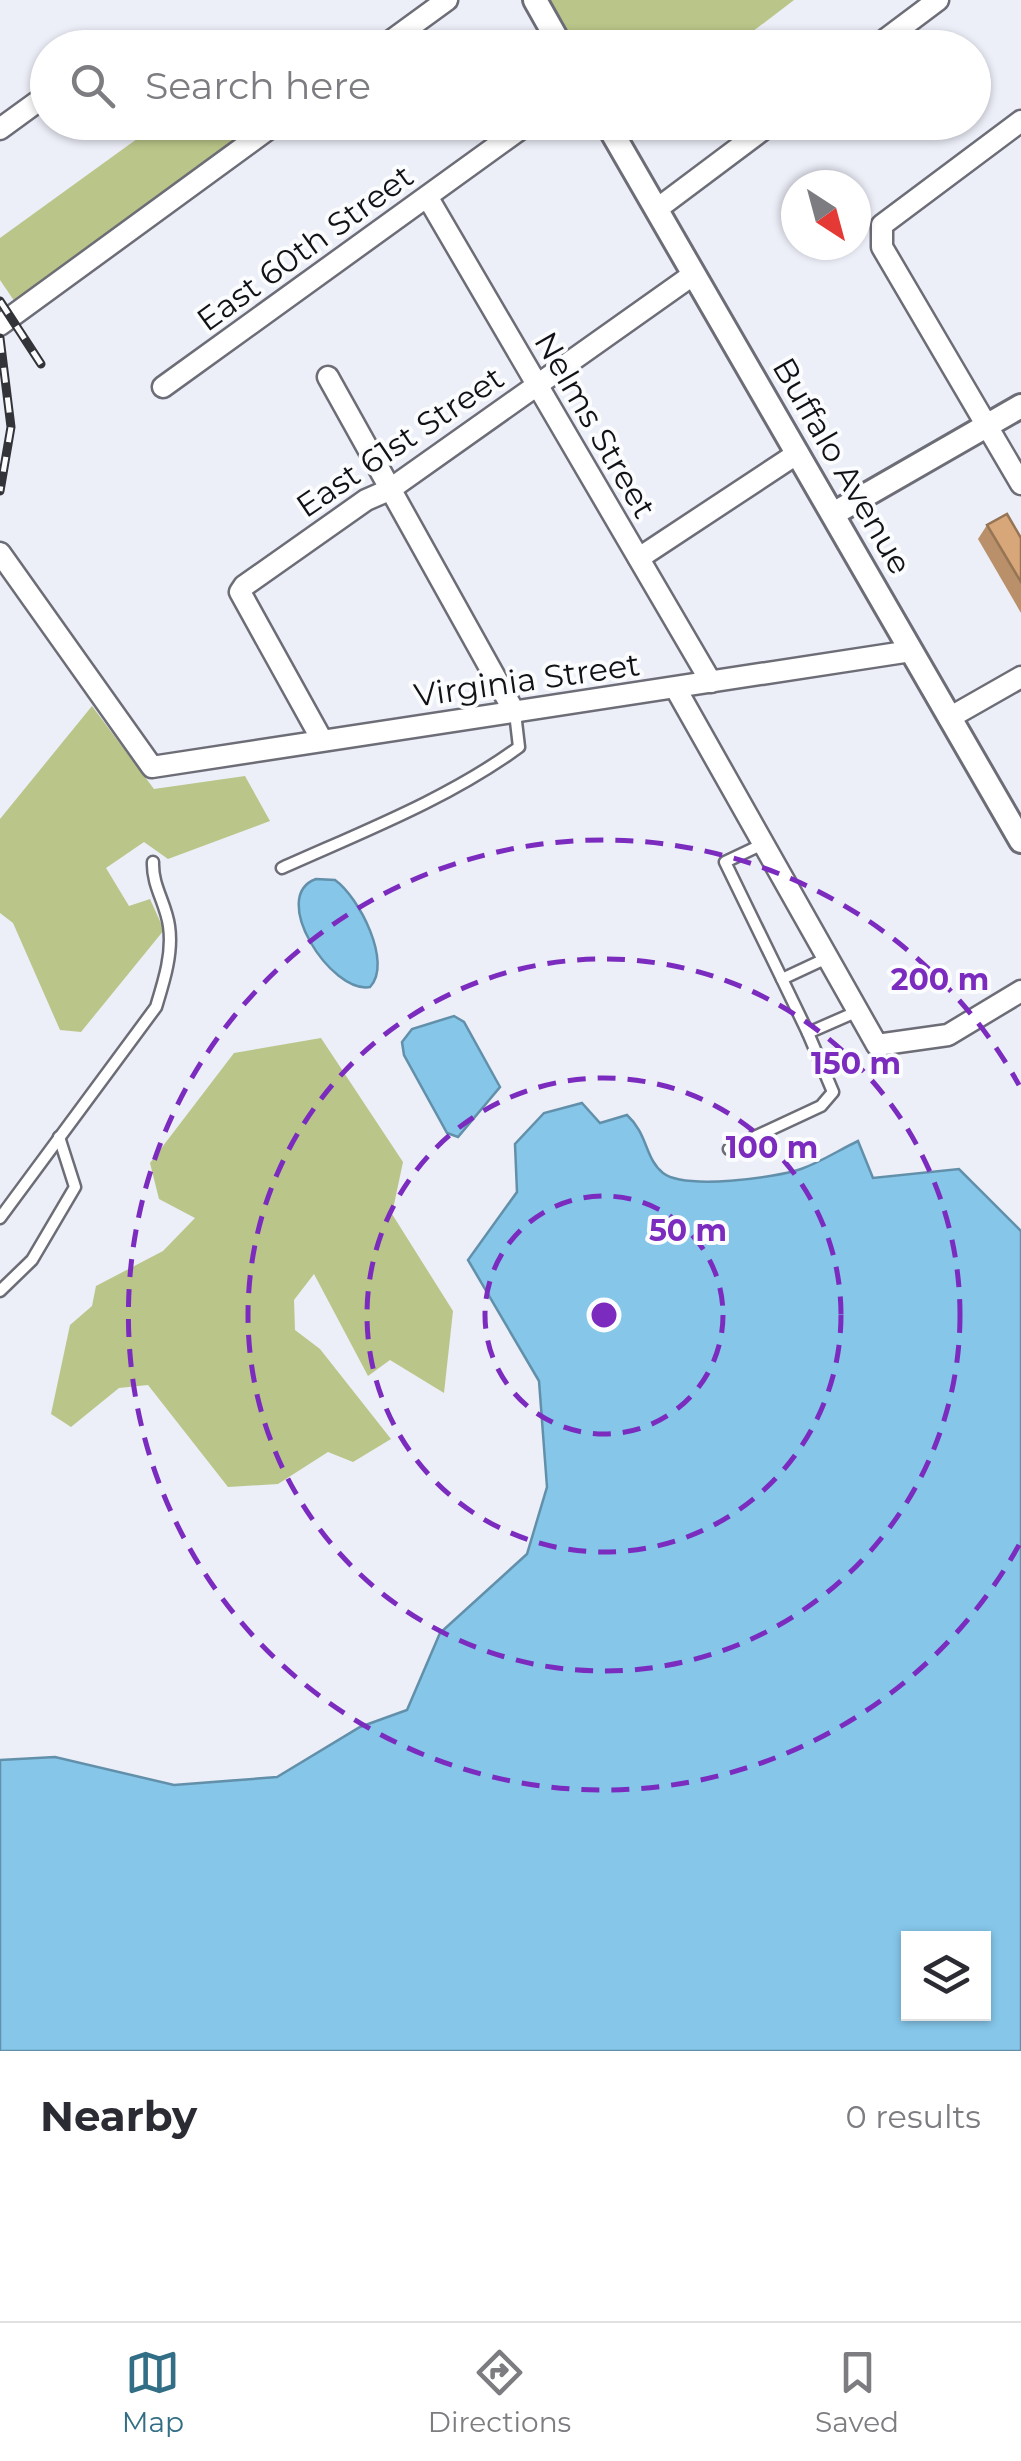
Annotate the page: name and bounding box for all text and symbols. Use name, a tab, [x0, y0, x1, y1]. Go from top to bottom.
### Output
search box	[30, 30, 991, 140]
icon: search	[65, 58, 120, 113]
text: Search here	[145, 62, 371, 109]
street label: East 60th Street	[189, 156, 420, 339]
north arrow	[781, 170, 871, 260]
street label: Nelms Street	[526, 325, 664, 525]
street label: Buffalo Avenue	[765, 350, 920, 581]
street label: East 61st Street	[289, 358, 511, 525]
street label: Virginia Street	[412, 644, 642, 715]
text: 200 m	[891, 961, 989, 998]
text: 150 m	[811, 1045, 901, 1082]
text: 100 m	[726, 1129, 818, 1166]
text: 50 m	[649, 1212, 727, 1249]
centre of rings	[586, 1297, 622, 1333]
map controls	[901, 1931, 991, 2021]
button: layers	[901, 1931, 991, 2021]
text: Nearby	[40, 2090, 197, 2142]
text: 0 results	[846, 2097, 981, 2136]
tab: Map	[122, 2345, 184, 2439]
tab: Directions	[428, 2345, 571, 2439]
tab: Saved	[815, 2345, 899, 2439]

